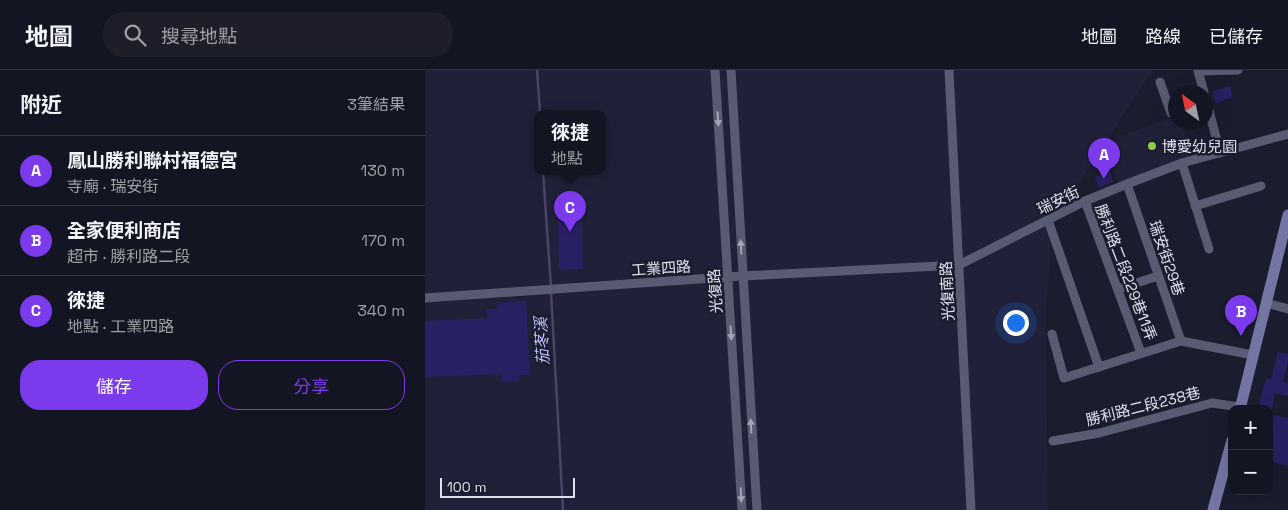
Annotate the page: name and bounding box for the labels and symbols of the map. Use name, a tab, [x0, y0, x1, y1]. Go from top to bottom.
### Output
north arrow	[1168, 85, 1213, 130]
one-way arrow	[714, 111, 722, 127]
place label: 博愛幼兒園	[1162, 137, 1237, 156]
pin: A	[1088, 138, 1120, 179]
marker: 博愛幼兒園	[1146, 140, 1158, 152]
street label: 瑞安街	[1034, 182, 1082, 218]
pin: C	[554, 191, 586, 232]
street label: 勝利路二段229巷11弄	[1091, 201, 1161, 343]
street label: 瑞安街29巷	[1145, 218, 1189, 298]
one-way arrow	[736, 238, 744, 254]
street label: 工業四路	[630, 256, 692, 280]
street label: 光復南路	[936, 261, 958, 321]
street label: 光復路	[704, 268, 726, 314]
pin: B	[1225, 295, 1257, 336]
your location	[1003, 310, 1029, 336]
water label: 茄苳溪	[530, 314, 554, 366]
one-way arrow	[728, 325, 736, 341]
street label: 勝利路二段238巷	[1084, 383, 1202, 429]
one-way arrow	[747, 418, 755, 434]
scale bar	[440, 475, 575, 498]
one-way arrow	[737, 488, 745, 504]

